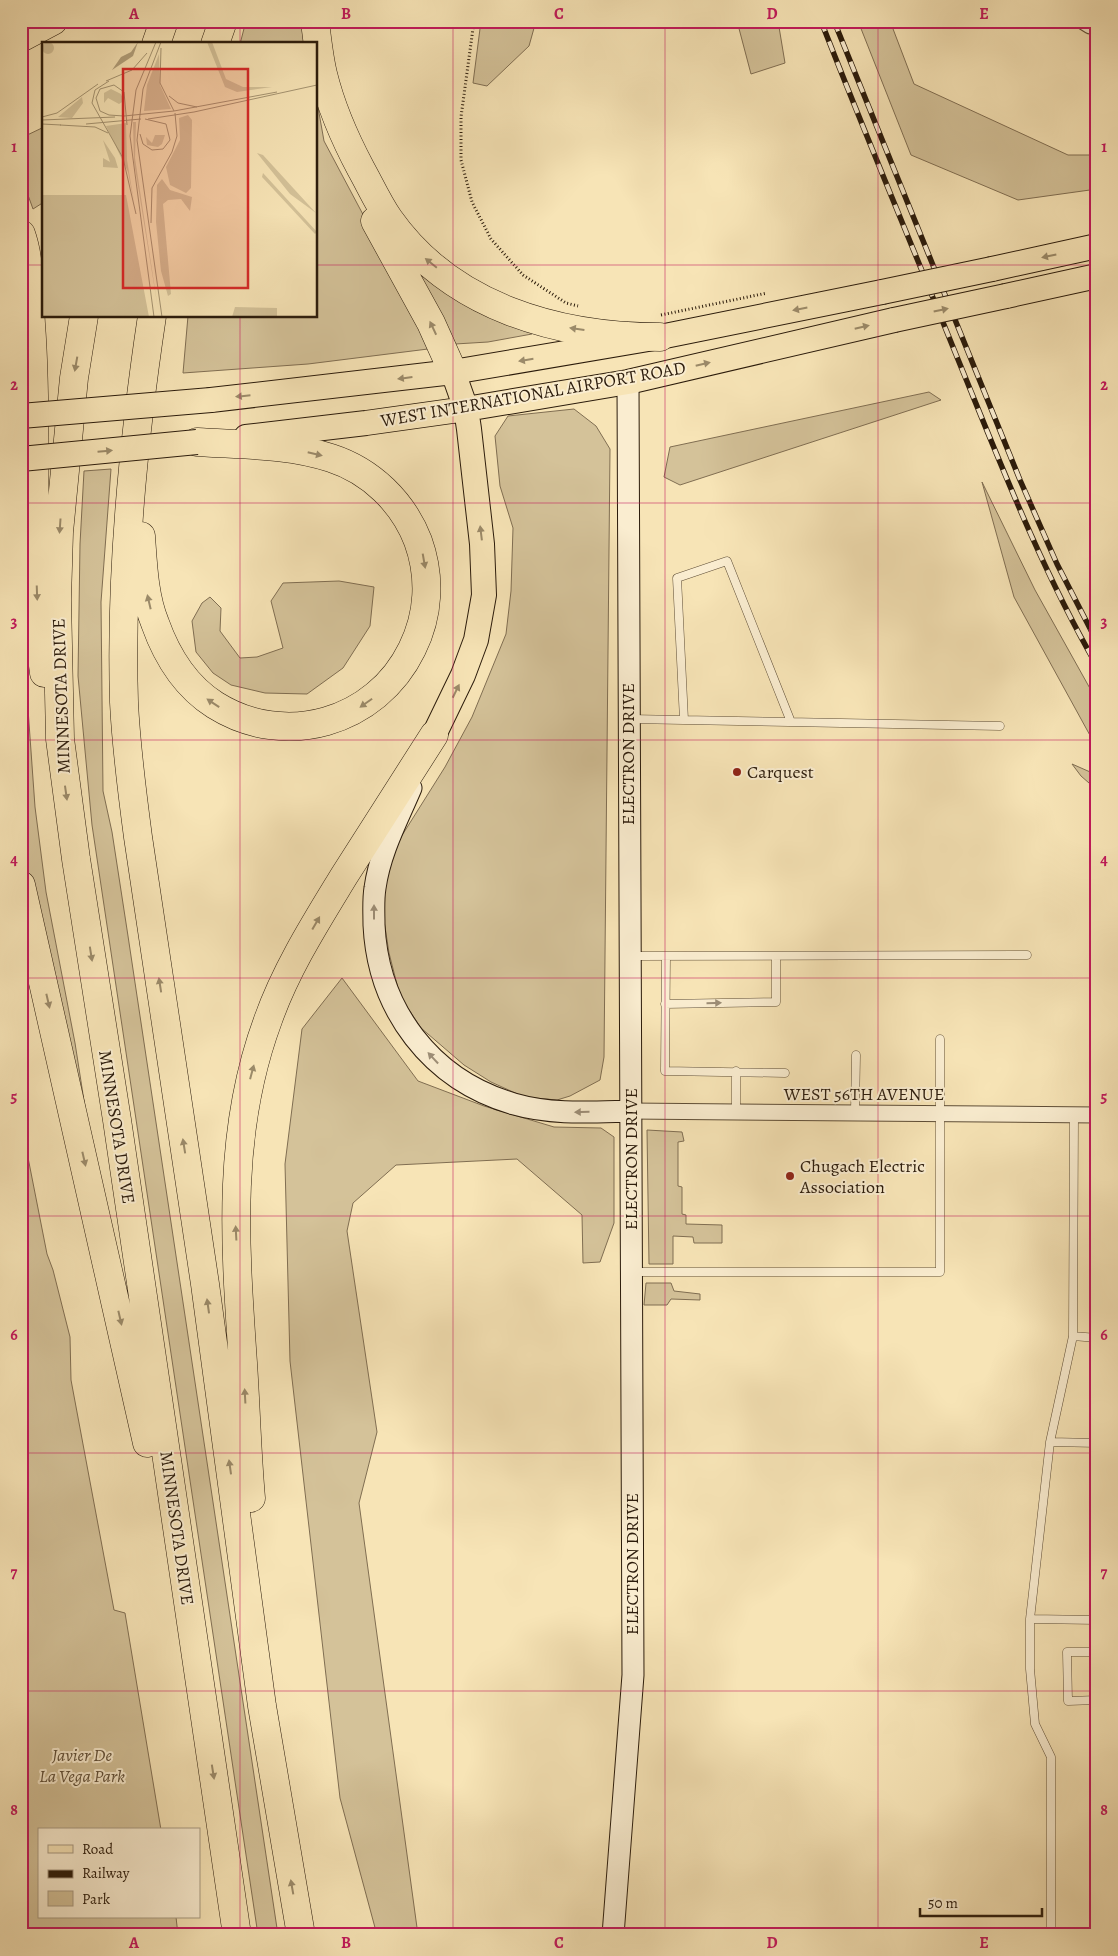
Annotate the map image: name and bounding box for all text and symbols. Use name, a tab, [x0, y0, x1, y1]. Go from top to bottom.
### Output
text: A	[128, 3, 140, 25]
text: B	[341, 3, 351, 25]
text: C	[554, 3, 564, 25]
text: D	[766, 3, 778, 25]
text: E	[979, 3, 989, 25]
inset map	[42, 42, 318, 318]
text: 1	[11, 136, 17, 158]
text: 1	[1101, 136, 1107, 158]
one-way arrow	[1042, 252, 1057, 260]
one-way arrow	[425, 258, 437, 269]
one-way arrow	[792, 305, 808, 313]
one-way arrow	[934, 305, 950, 313]
one-way arrow	[429, 321, 437, 335]
one-way arrow	[854, 323, 869, 331]
one-way arrow	[568, 325, 584, 333]
street label: WEST INTERNATIONAL AIRPORT ROAD	[378, 355, 687, 433]
one-way arrow	[517, 356, 533, 364]
one-way arrow	[72, 357, 80, 373]
one-way arrow	[696, 360, 711, 368]
text: 2	[10, 374, 18, 396]
one-way arrow	[396, 374, 412, 382]
text: 2	[1100, 374, 1108, 396]
one-way arrow	[235, 393, 251, 401]
one-way arrow	[97, 447, 113, 455]
one-way arrow	[307, 450, 322, 458]
one-way arrow	[56, 518, 64, 534]
one-way arrow	[477, 525, 485, 541]
one-way arrow	[420, 554, 428, 570]
one-way arrow	[33, 585, 41, 601]
one-way arrow	[145, 594, 153, 609]
text: 3	[11, 611, 18, 633]
text: 3	[1101, 611, 1108, 633]
street label: MINNESOTA DRIVE	[46, 618, 76, 774]
street label: ELECTRON DRIVE	[616, 683, 640, 825]
one-way arrow	[452, 684, 460, 698]
one-way arrow	[207, 698, 220, 708]
one-way arrow	[359, 698, 373, 708]
place label: Carquest	[747, 760, 814, 784]
marker: Carquest	[731, 766, 743, 778]
one-way arrow	[63, 785, 71, 801]
text: 4	[10, 849, 18, 871]
text: 4	[1100, 849, 1108, 871]
one-way arrow	[370, 904, 378, 920]
one-way arrow	[311, 917, 320, 930]
one-way arrow	[87, 946, 95, 962]
one-way arrow	[155, 976, 163, 992]
one-way arrow	[44, 993, 52, 1008]
one-way arrow	[706, 999, 722, 1007]
street label: MINNESOTA DRIVE	[93, 1048, 141, 1206]
one-way arrow	[427, 1053, 439, 1065]
one-way arrow	[248, 1065, 256, 1080]
street label: WEST 56TH AVENUE	[783, 1082, 944, 1106]
text: 5	[11, 1086, 18, 1108]
text: 5	[1101, 1086, 1108, 1108]
street label: ELECTRON DRIVE	[619, 1088, 643, 1230]
one-way arrow	[573, 1109, 589, 1117]
one-way arrow	[179, 1137, 187, 1153]
one-way arrow	[80, 1152, 88, 1167]
place label: Chugach Electric Association	[799, 1154, 925, 1199]
marker: Chugach Electric Association	[784, 1170, 796, 1182]
one-way arrow	[232, 1225, 240, 1241]
one-way arrow	[203, 1298, 211, 1314]
one-way arrow	[116, 1310, 124, 1326]
text: 6	[10, 1324, 18, 1346]
text: 6	[1100, 1324, 1108, 1346]
one-way arrow	[240, 1387, 248, 1403]
street label: MINNESOTA DRIVE	[154, 1449, 200, 1607]
one-way arrow	[225, 1459, 233, 1475]
street label: ELECTRON DRIVE	[620, 1493, 644, 1635]
text: 7	[11, 1562, 18, 1584]
text: 7	[1101, 1562, 1108, 1584]
park label: Javier De La Vega Park	[39, 1743, 125, 1788]
one-way arrow	[209, 1764, 217, 1780]
text: 8	[10, 1799, 18, 1821]
text: 8	[1100, 1799, 1108, 1821]
legend	[38, 1828, 200, 1918]
text: Road	[82, 1839, 114, 1859]
text: Railway	[82, 1863, 130, 1883]
one-way arrow	[288, 1878, 296, 1894]
scale bar	[920, 1886, 1043, 1918]
text: Park	[82, 1889, 111, 1909]
text: 50 m	[928, 1893, 958, 1913]
text: A	[128, 1932, 140, 1954]
text: B	[341, 1932, 351, 1954]
text: C	[554, 1932, 564, 1954]
text: D	[766, 1932, 778, 1954]
text: E	[979, 1932, 989, 1954]

